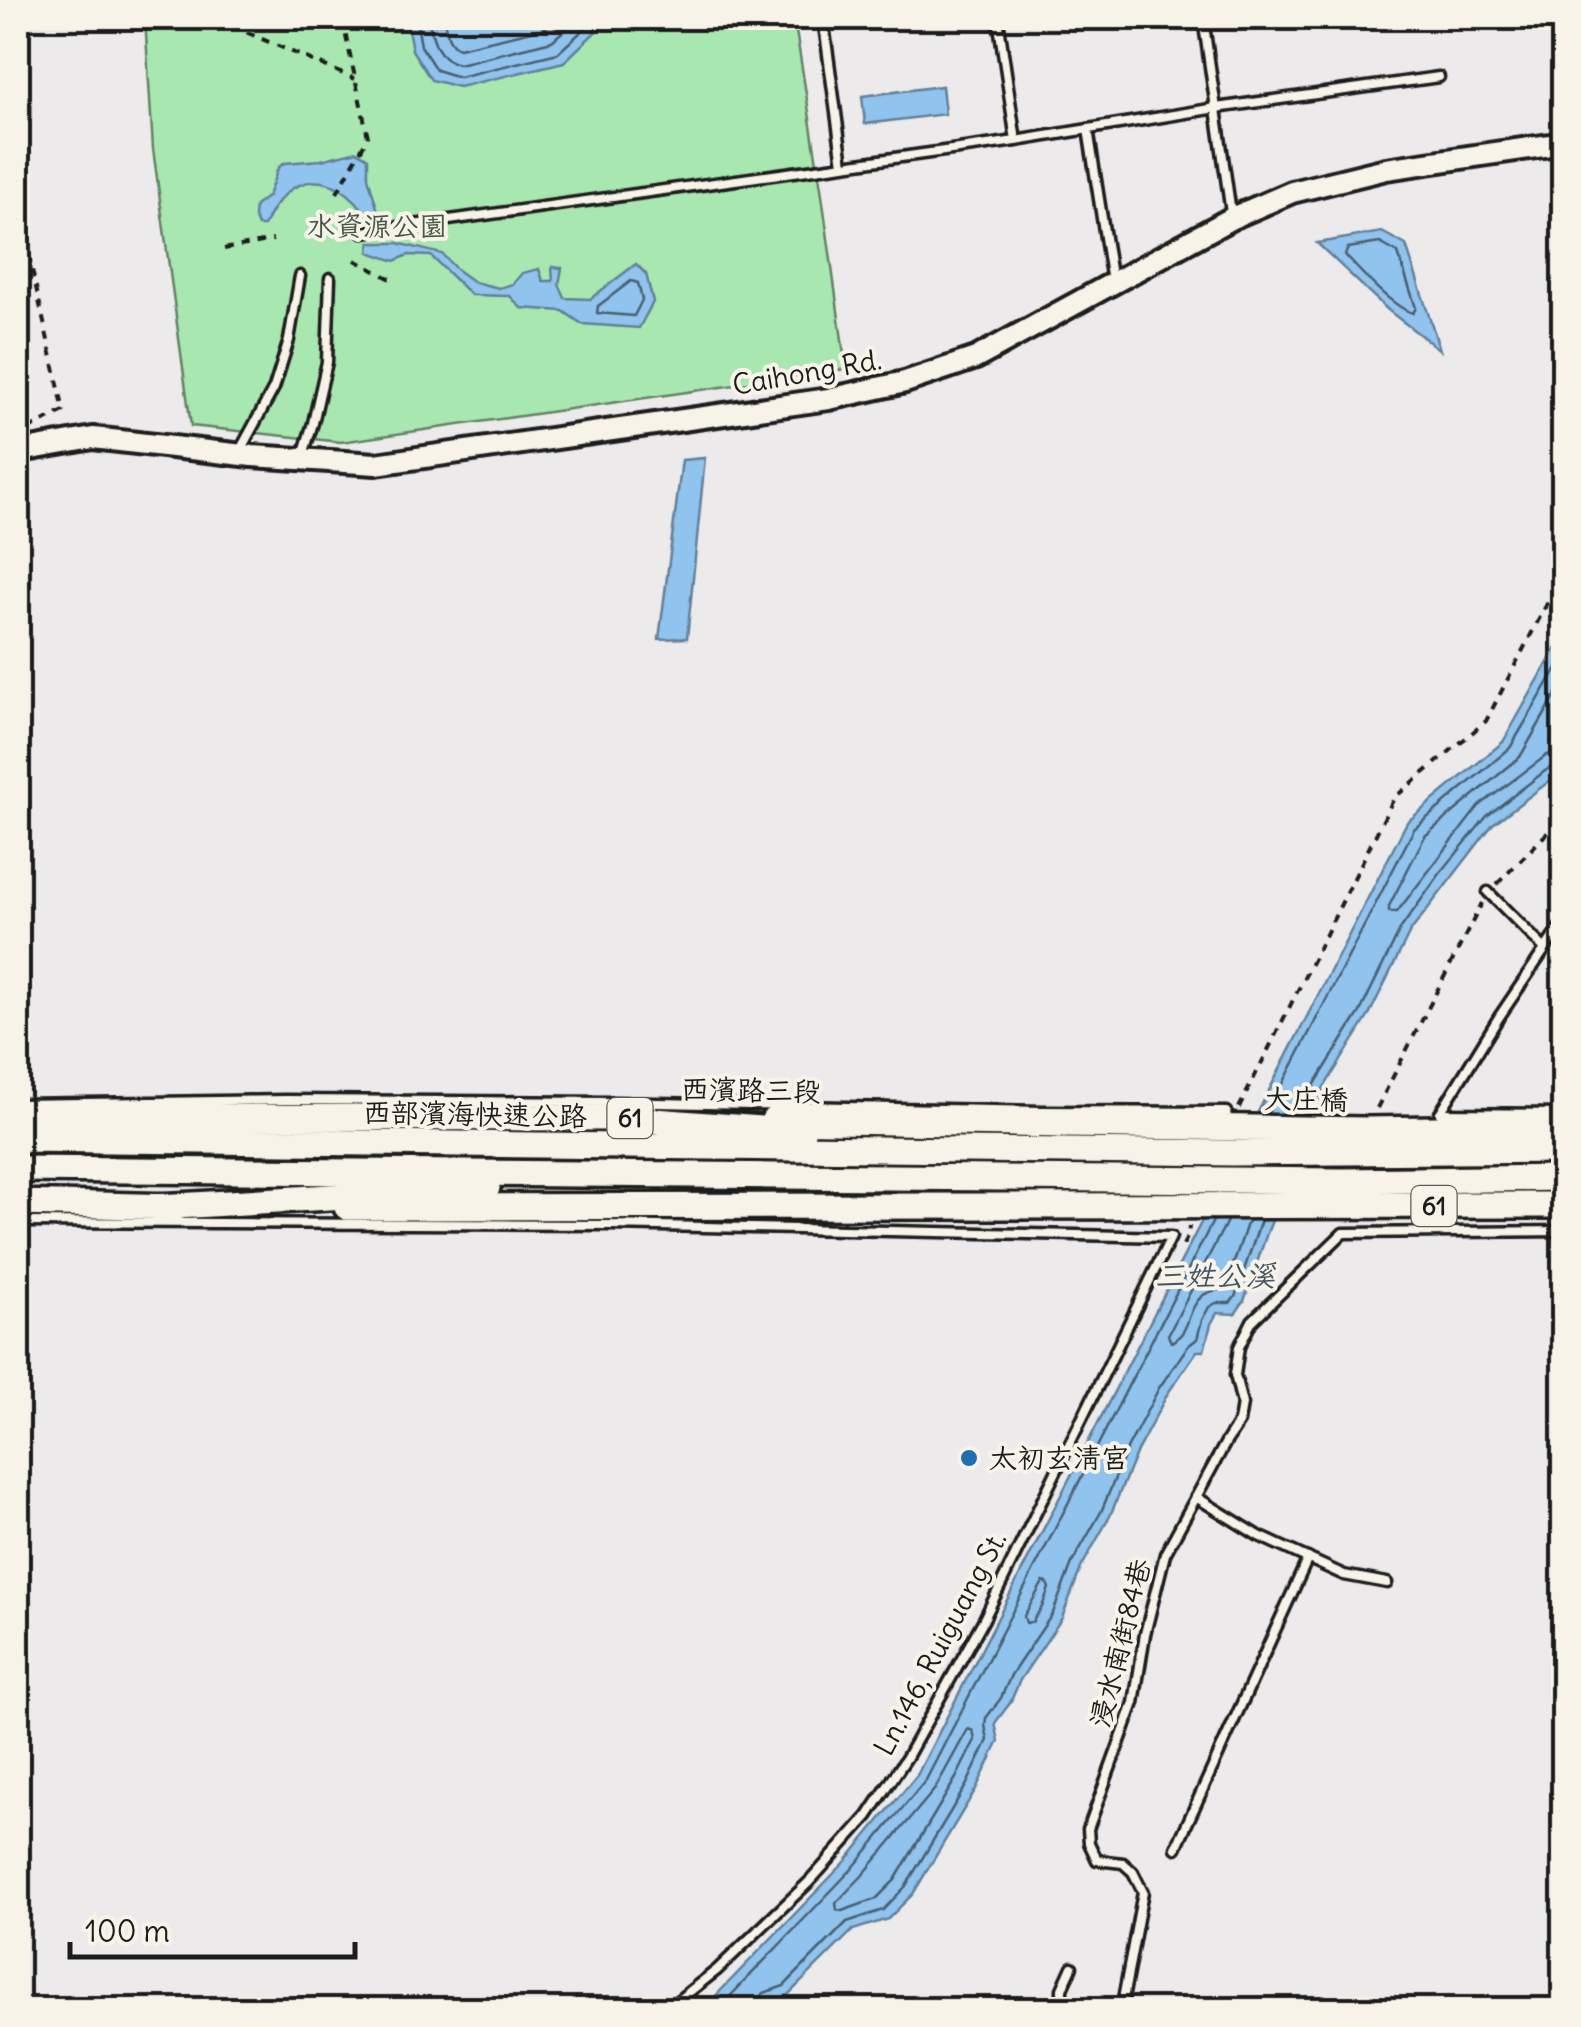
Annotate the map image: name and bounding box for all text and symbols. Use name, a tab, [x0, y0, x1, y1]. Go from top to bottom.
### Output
park label: 水資源公園	[307, 208, 447, 244]
street label: Caihong Rd.	[730, 341, 884, 403]
street label: 西濱路三段	[681, 1071, 821, 1109]
street label: 大庄橋	[1264, 1080, 1348, 1118]
street label: 西部濱海快速公路	[363, 1094, 587, 1134]
road number: 61	[608, 1098, 652, 1138]
road number: 61	[1412, 1186, 1456, 1226]
water label: 三姓公溪	[1155, 1256, 1277, 1294]
place label: 太初玄清宮	[989, 1440, 1129, 1476]
marker: 太初玄清宮	[958, 1447, 980, 1469]
street label: Ln.146, Ruiguang St.	[866, 1525, 1014, 1761]
street label: 浸水南街84巷	[1082, 1554, 1159, 1731]
scale bar	[70, 1897, 355, 1959]
text: 100 m	[85, 1912, 170, 1950]

